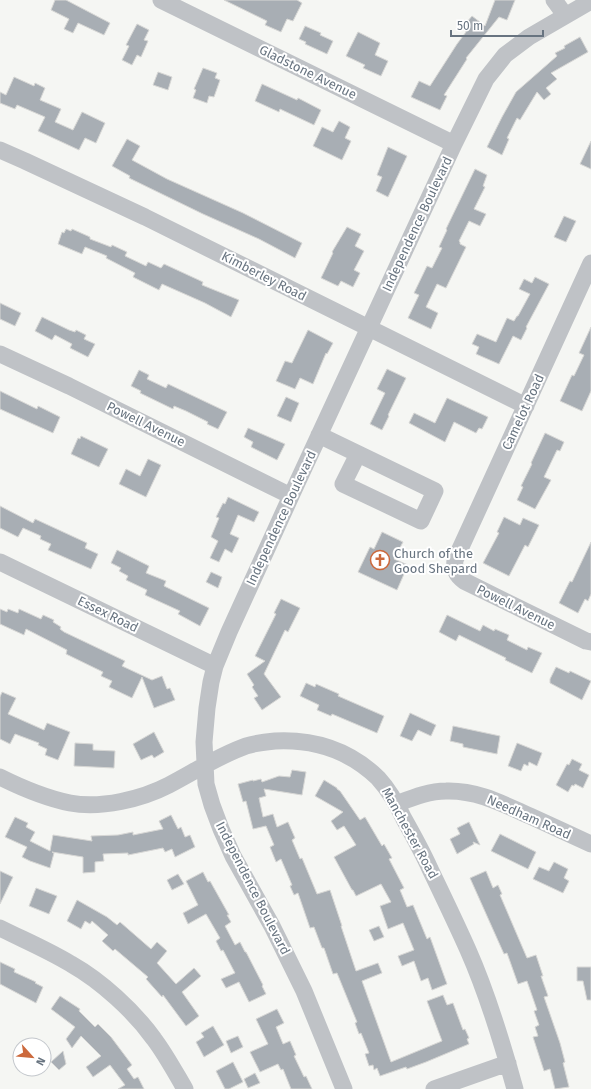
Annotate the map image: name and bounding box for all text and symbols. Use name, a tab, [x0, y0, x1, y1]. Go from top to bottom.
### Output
scale bar	[451, 12, 543, 38]
text: 50 m	[457, 19, 483, 33]
street label: Gladstone Avenue	[257, 42, 359, 102]
street label: Independence Boulevard	[379, 154, 455, 294]
street label: Kimberley Road	[219, 248, 309, 304]
street label: Camelot Road	[499, 372, 547, 452]
street label: Powell Avenue	[104, 399, 188, 449]
street label: Independence Boulevard	[243, 448, 319, 588]
place label: Church of the Good Shepard	[394, 546, 477, 576]
church icon: Church of the Good Shepard	[369, 549, 391, 571]
street label: Powell Avenue	[474, 582, 558, 632]
street label: Essex Road	[75, 593, 141, 635]
street label: Manchester Road	[379, 785, 441, 881]
street label: Needham Road	[485, 792, 573, 842]
street label: Independence Boulevard	[213, 819, 293, 957]
north arrow	[12, 1037, 52, 1077]
text: N	[33, 1055, 48, 1068]

